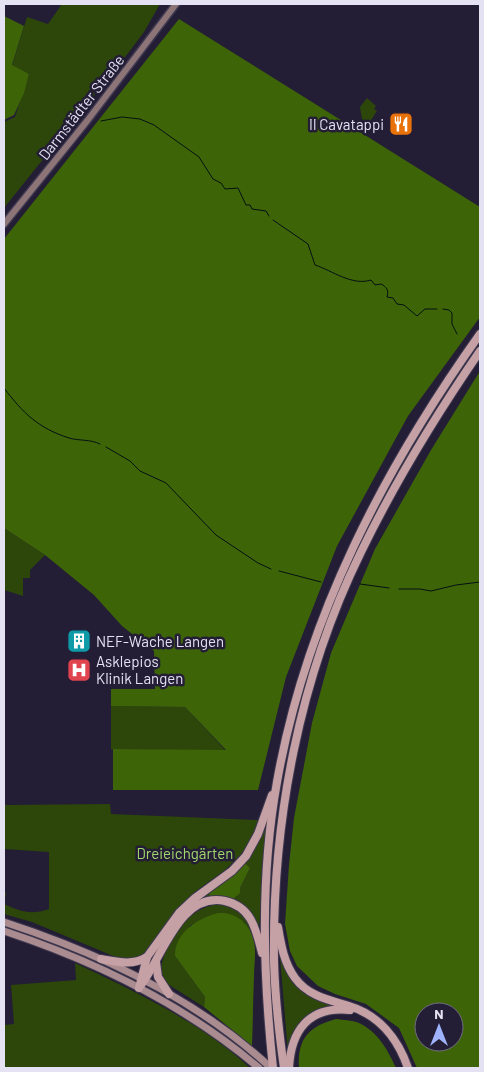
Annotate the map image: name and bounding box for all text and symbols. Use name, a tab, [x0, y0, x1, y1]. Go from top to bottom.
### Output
street label: Darmstädter Straße	[34, 51, 128, 163]
restaurant icon: Il Cavatappi	[388, 111, 414, 137]
place label: Il Cavatappi	[309, 115, 384, 133]
building icon: NEF-Wache Langen	[66, 628, 92, 654]
place label: NEF-Wache Langen	[96, 632, 224, 650]
place label: Asklepios Klinik Langen	[96, 652, 183, 687]
hospital icon: Asklepios Klinik Langen	[66, 657, 92, 683]
park label: Dreieichgärten	[137, 844, 233, 862]
north arrow	[414, 1002, 464, 1052]
text: N	[434, 1005, 444, 1022]

